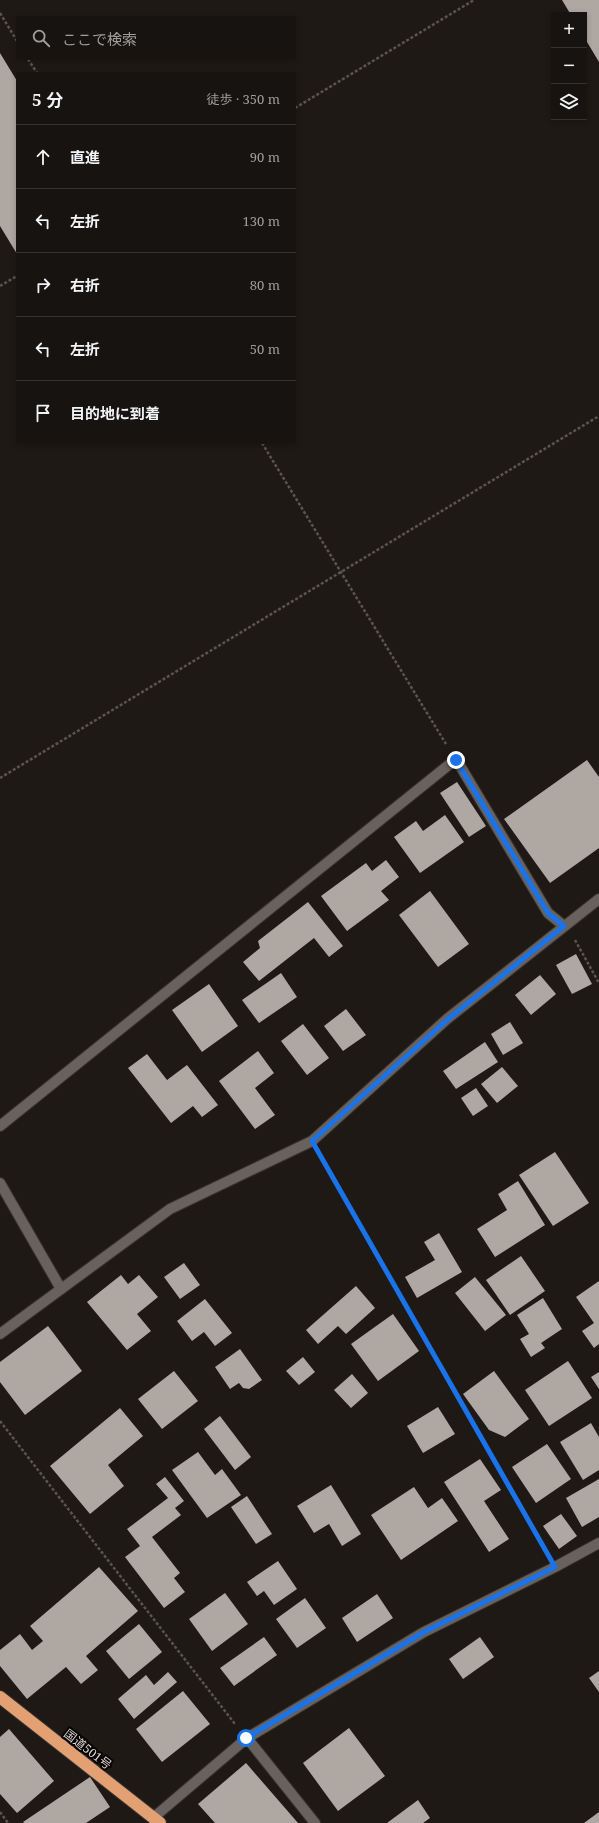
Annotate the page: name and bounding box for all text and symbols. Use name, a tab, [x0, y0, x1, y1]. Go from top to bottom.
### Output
map controls	[551, 12, 587, 120]
button: +	[551, 12, 587, 48]
search box	[16, 16, 296, 60]
icon: search	[30, 27, 52, 49]
text: ここで検索	[62, 29, 137, 49]
button: −	[551, 48, 587, 84]
button: layers	[551, 84, 587, 120]
text: 5 分	[32, 88, 63, 111]
text: 徒歩 · 350 m	[207, 90, 280, 108]
icon: ahead	[32, 146, 54, 168]
text: 直進	[70, 147, 100, 167]
text: 90 m	[250, 148, 280, 166]
icon: left	[32, 210, 54, 232]
text: 左折	[70, 211, 100, 231]
text: 130 m	[243, 212, 280, 230]
icon: right	[32, 274, 54, 296]
text: 右折	[70, 275, 100, 295]
text: 80 m	[250, 276, 280, 294]
icon: left	[32, 338, 54, 360]
text: 左折	[70, 339, 100, 359]
text: 50 m	[250, 340, 280, 358]
icon: arrive	[32, 402, 54, 424]
text: 目的地に到着	[70, 403, 160, 423]
route end	[447, 751, 465, 769]
street label: 国道501号	[61, 1725, 115, 1773]
route start	[237, 1729, 255, 1747]

